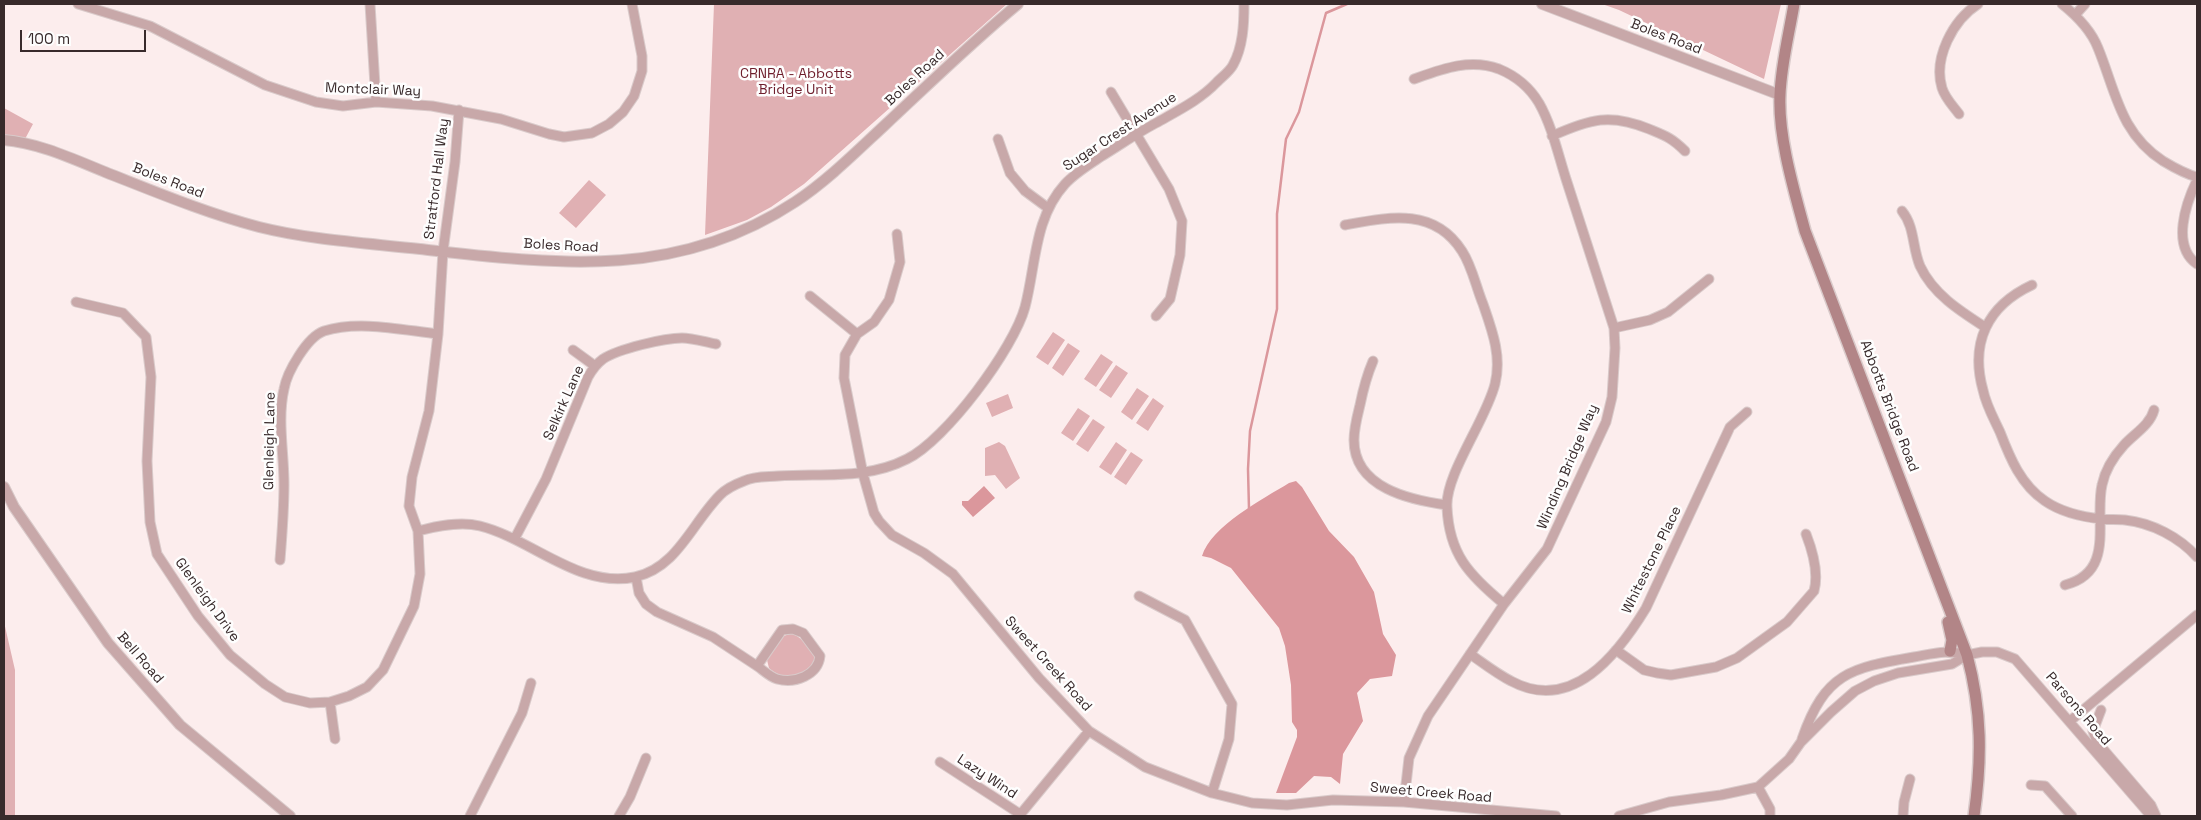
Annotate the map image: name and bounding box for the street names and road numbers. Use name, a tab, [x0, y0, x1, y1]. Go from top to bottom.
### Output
street label: Boles Road	[1628, 16, 1704, 58]
street label: Boles Road	[882, 46, 948, 110]
street label: Montclair Way	[325, 80, 421, 100]
street label: Sugar Crest Avenue	[1060, 89, 1180, 175]
street label: Stratford Hall Way	[421, 117, 453, 241]
street label: Boles Road	[130, 160, 206, 202]
street label: Boles Road	[523, 236, 599, 256]
street label: Abbotts Bridge Road	[1856, 338, 1922, 474]
street label: Selkirk Lane	[540, 363, 588, 443]
street label: Glenleigh Lane	[261, 392, 279, 490]
street label: Winding Bridge Way	[1534, 402, 1602, 532]
street label: Whitestone Place	[1619, 503, 1685, 617]
street label: Glenleigh Drive	[171, 555, 243, 645]
street label: Sweet Creek Road	[1001, 613, 1095, 715]
street label: Bell Road	[113, 629, 167, 687]
street label: Parsons Road	[2042, 669, 2114, 749]
street label: Lazy Wind	[954, 751, 1020, 803]
street label: Sweet Creek Road	[1369, 779, 1493, 807]

